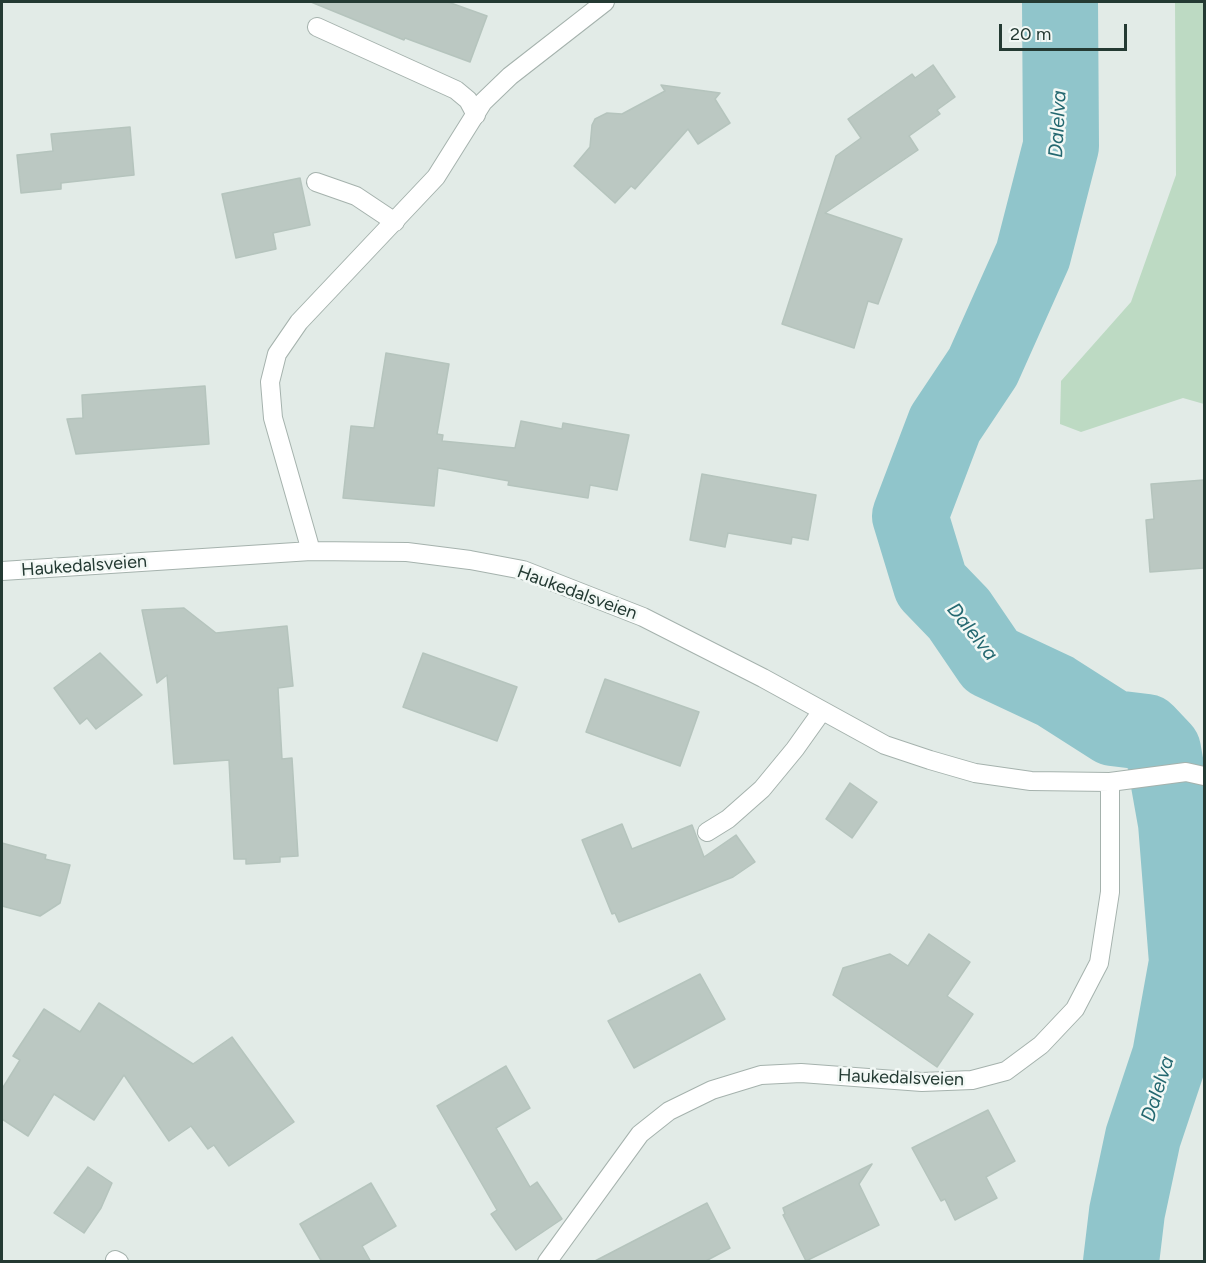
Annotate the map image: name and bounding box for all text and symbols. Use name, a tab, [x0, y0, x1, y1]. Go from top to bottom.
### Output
scale bar	[1002, 12, 1130, 50]
text: 20 m	[1010, 23, 1051, 45]
water label: Dalelva	[1044, 90, 1072, 158]
street label: Haukedalsveien	[20, 551, 148, 581]
street label: Haukedalsveien	[514, 561, 640, 625]
water label: Dalelva	[942, 598, 1002, 666]
water label: Dalelva	[1136, 1053, 1180, 1125]
street label: Haukedalsveien	[838, 1065, 964, 1091]

